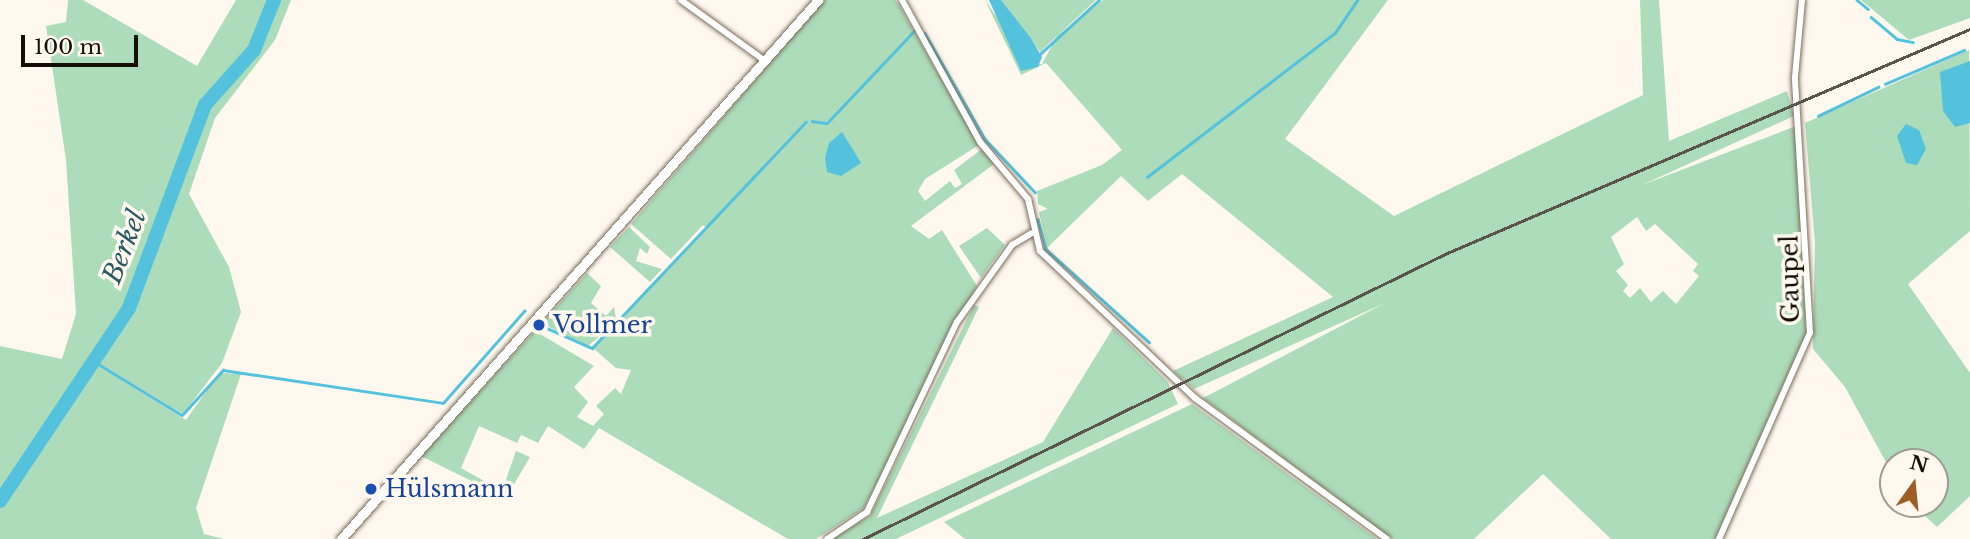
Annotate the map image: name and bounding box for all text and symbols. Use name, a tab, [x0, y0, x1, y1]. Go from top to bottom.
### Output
scale bar	[24, 21, 142, 65]
text: 100 m	[34, 34, 102, 60]
water label: Berkel	[97, 206, 153, 288]
street label: Gaupel	[1775, 235, 1805, 323]
place label: Vollmer	[553, 311, 652, 339]
marker: Vollmer	[531, 317, 547, 333]
north arrow	[1879, 448, 1949, 518]
text: N	[1907, 451, 1931, 478]
place label: Hülsmann	[385, 475, 514, 503]
marker: Hülsmann	[363, 481, 379, 497]

